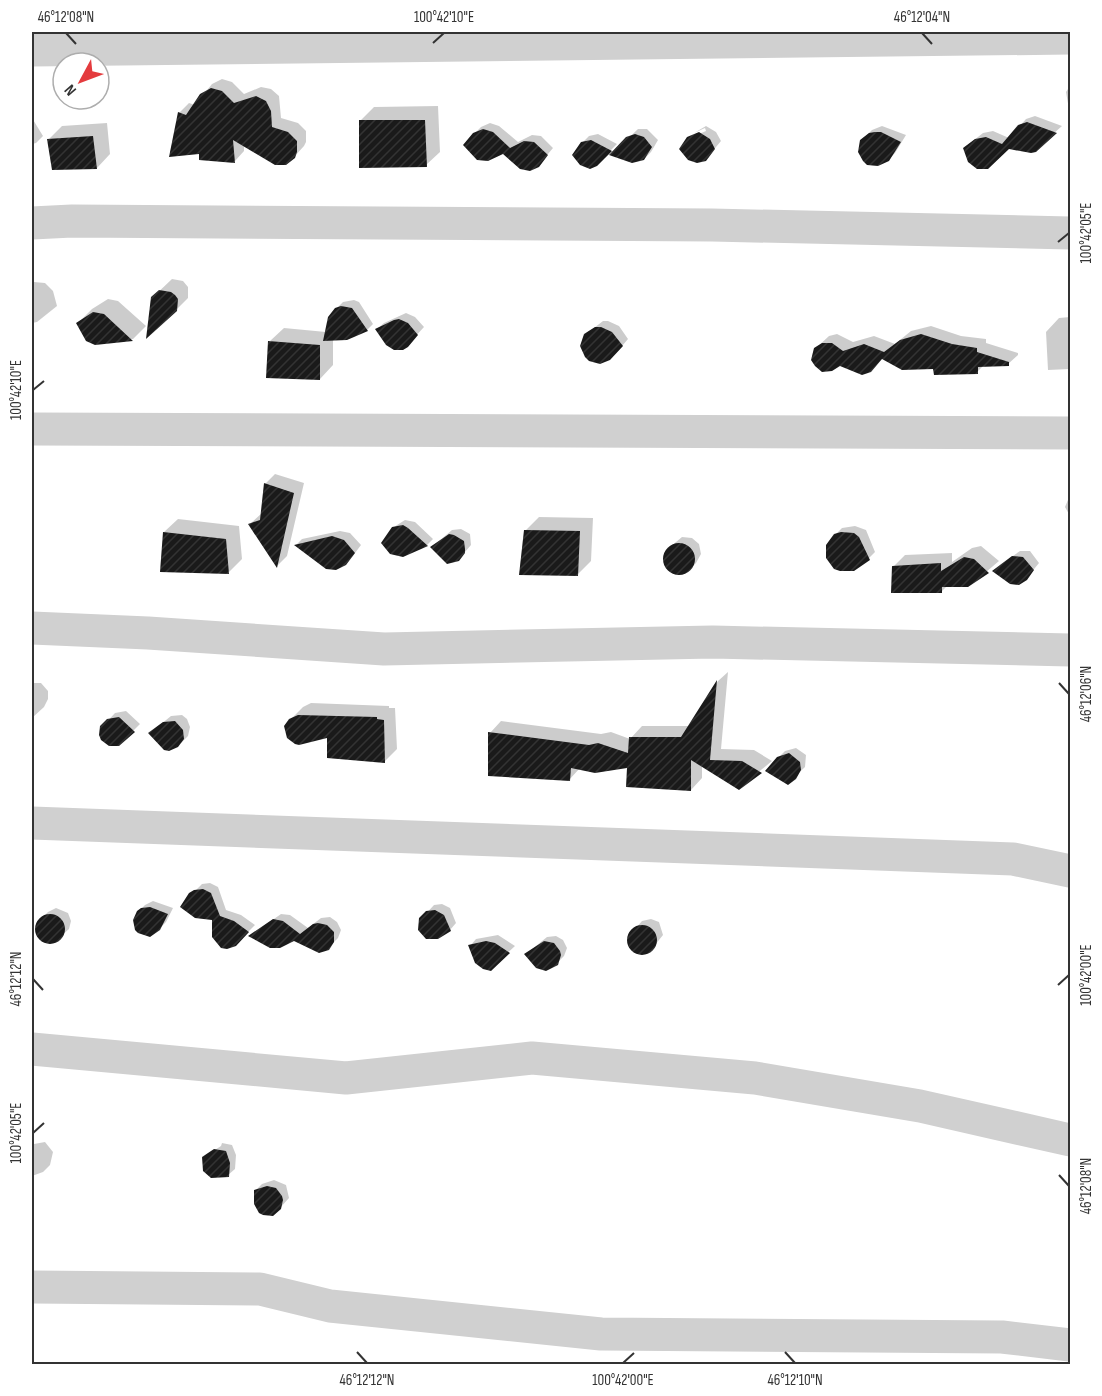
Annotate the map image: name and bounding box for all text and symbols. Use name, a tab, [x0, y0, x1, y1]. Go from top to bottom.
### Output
text: 46°12'08"N	[38, 8, 94, 27]
text: 100°42'10"E	[414, 8, 474, 27]
text: 46°12'04"N	[894, 8, 950, 27]
north arrow	[51, 51, 111, 111]
text: N	[61, 80, 81, 99]
text: 100°42'05"E	[1077, 203, 1096, 263]
text: 100°42'10"E	[7, 360, 26, 420]
text: 46°12'06"N	[1077, 666, 1096, 722]
text: 100°42'00"E	[1077, 944, 1096, 1006]
text: 46°12'12"N	[7, 952, 26, 1006]
text: 100°42'05"E	[7, 1103, 26, 1163]
text: 46°12'08"N	[1077, 1158, 1096, 1214]
text: 46°12'12"N	[340, 1371, 394, 1390]
text: 100°42'00"E	[592, 1371, 654, 1390]
text: 46°12'10"N	[767, 1371, 823, 1390]

